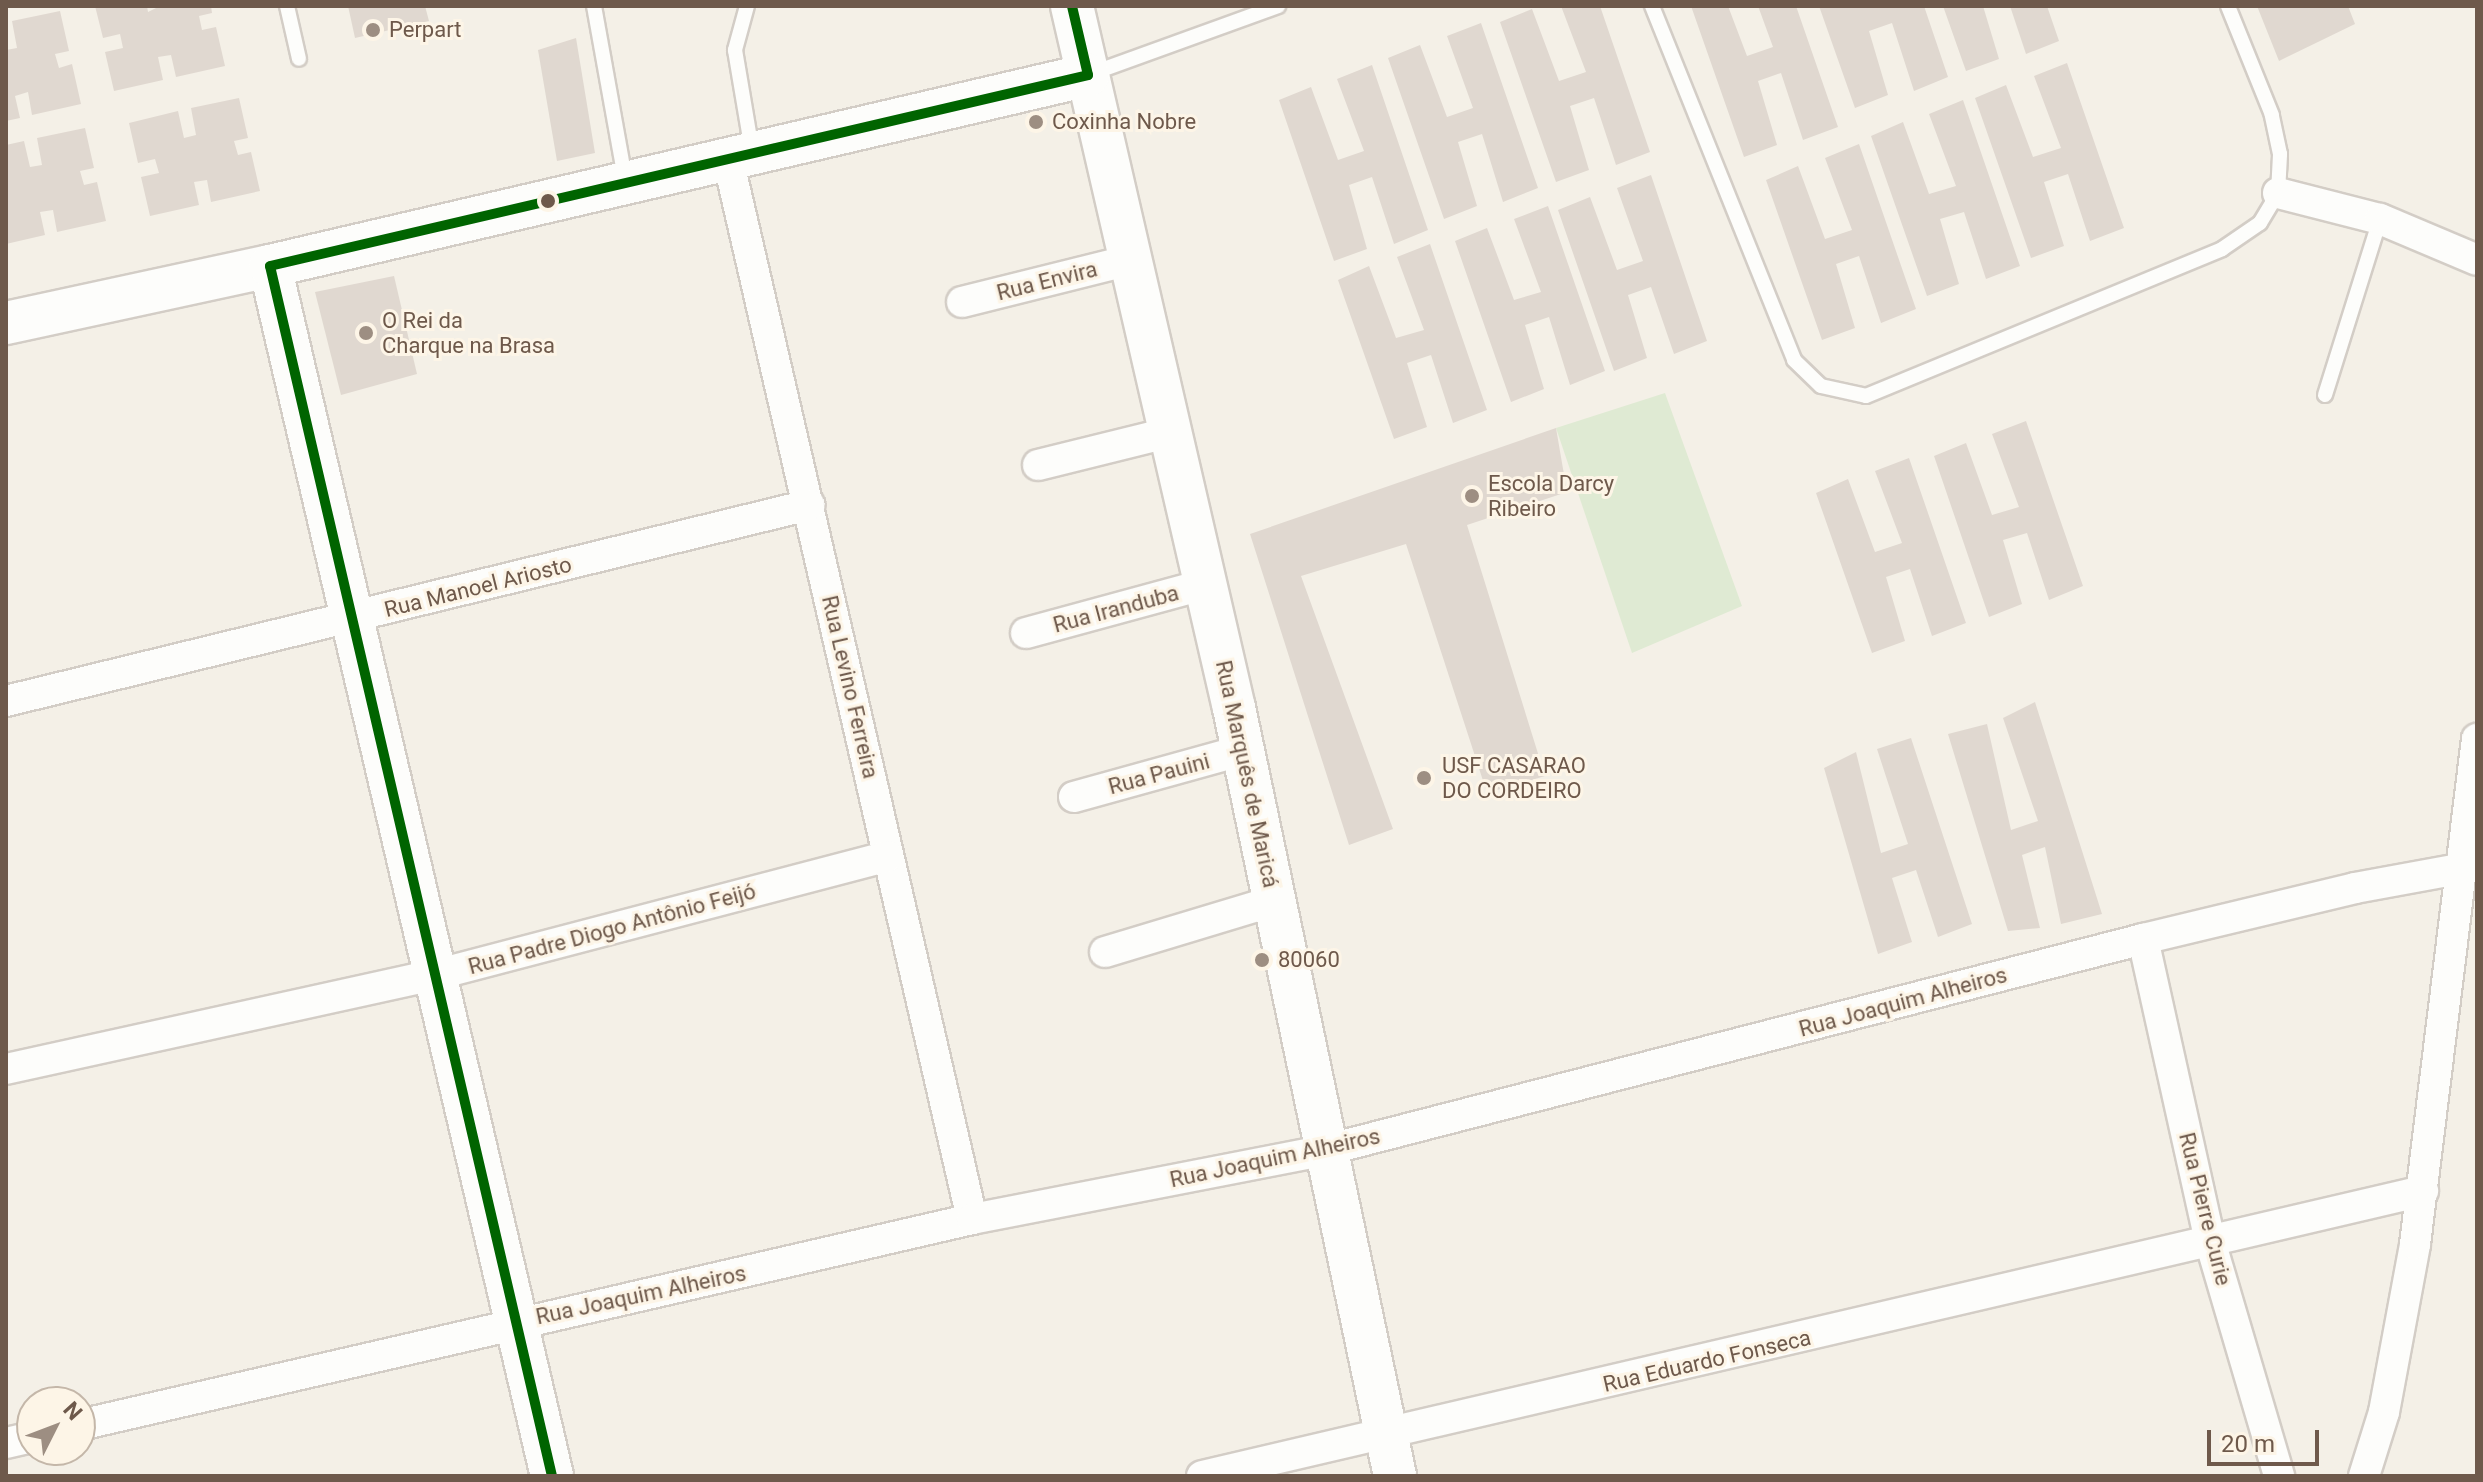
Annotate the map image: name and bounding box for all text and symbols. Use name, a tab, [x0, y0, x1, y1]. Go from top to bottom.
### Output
place label: Perpart	[389, 17, 461, 43]
marker: Perpart	[364, 21, 382, 39]
place label: Coxinha Nobre	[1052, 109, 1196, 135]
marker: Coxinha Nobre	[1027, 113, 1045, 131]
unlabelled marker	[540, 193, 556, 209]
street label: Rua Envira	[994, 256, 1100, 306]
place label: O Rei da Charque na Brasa	[382, 307, 555, 358]
marker: O Rei da Charque na Brasa	[357, 324, 375, 342]
place label: Escola Darcy Ribeiro	[1488, 470, 1614, 522]
marker: Escola Darcy Ribeiro	[1463, 487, 1481, 505]
street label: Rua Manoel Ariosto	[382, 551, 574, 623]
street label: Rua Iranduba	[1050, 580, 1182, 638]
street label: Rua Levino Ferreira	[816, 593, 884, 781]
street label: Rua Marquês de Maricá	[1210, 658, 1284, 890]
street label: Rua Pauini	[1105, 748, 1213, 800]
place label: USF CASARAO DO CORDEIRO	[1442, 752, 1586, 804]
marker: USF CASARAO DO CORDEIRO	[1413, 767, 1435, 789]
street label: Rua Padre Diogo Antônio Feijó	[465, 878, 759, 980]
place label: 80060	[1278, 947, 1340, 973]
marker: 80060	[1253, 951, 1271, 969]
street label: Rua Joaquim Alheiros	[1796, 961, 2010, 1043]
street label: Rua Joaquim Alheiros	[1167, 1123, 1383, 1193]
street label: Rua Pierre Curie	[2173, 1130, 2237, 1288]
street label: Rua Joaquim Alheiros	[533, 1260, 749, 1330]
street label: Rua Eduardo Fonseca	[1600, 1324, 1814, 1398]
north arrow	[16, 1386, 96, 1466]
text: N	[58, 1397, 87, 1425]
scale bar	[2211, 1414, 2323, 1464]
text: 20 m	[2221, 1430, 2275, 1458]

